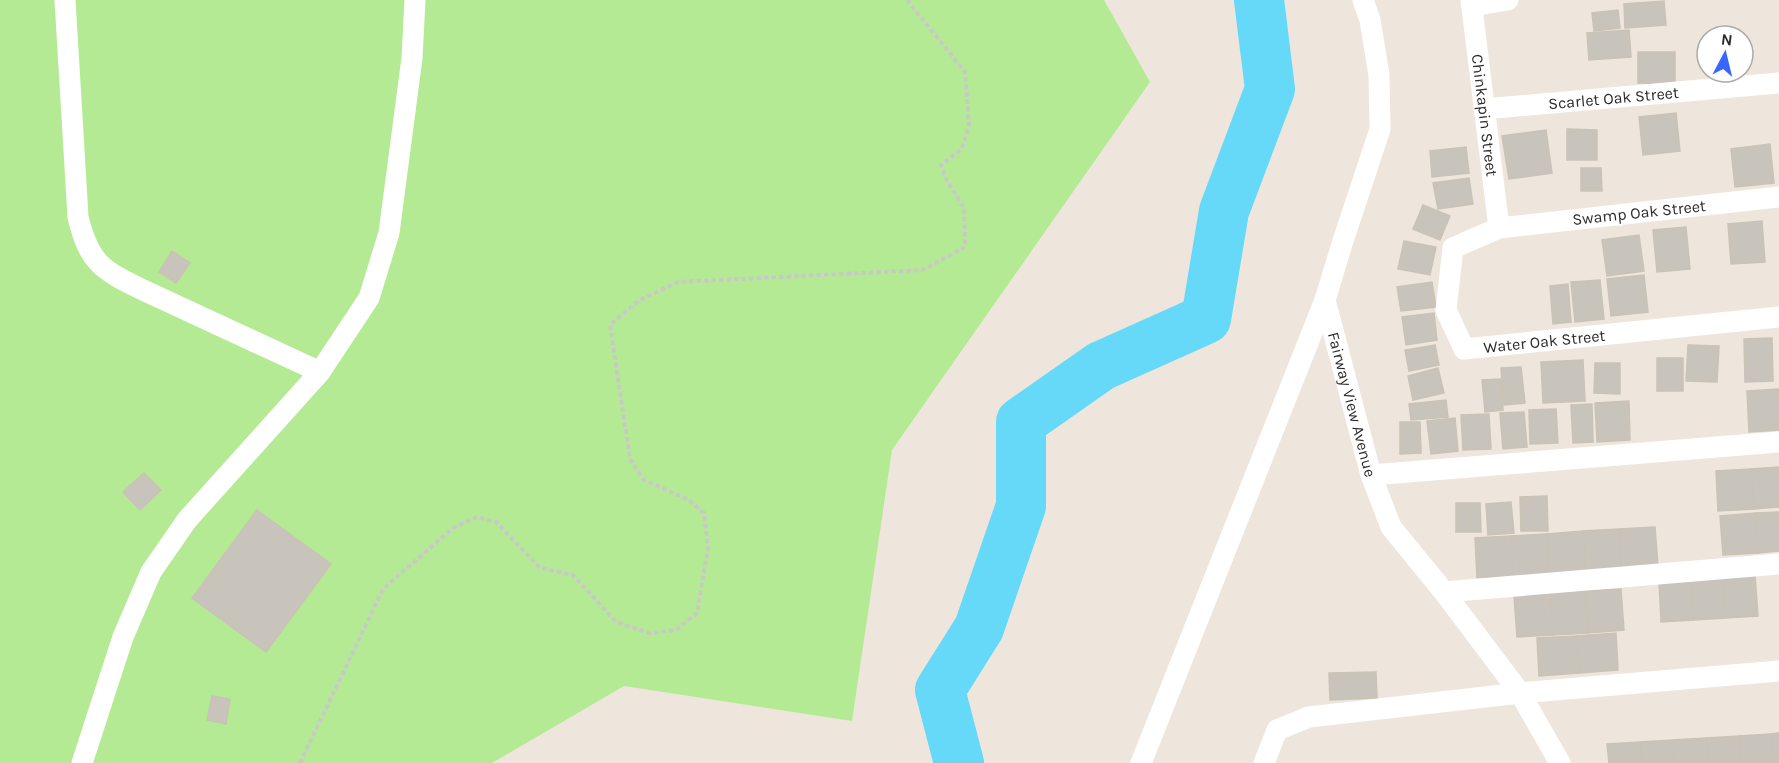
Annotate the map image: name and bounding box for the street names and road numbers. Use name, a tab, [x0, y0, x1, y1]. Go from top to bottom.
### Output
street label: Chinkapin Street	[1468, 53, 1502, 178]
street label: Scarlet Oak Street	[1547, 83, 1680, 113]
street label: Swamp Oak Street	[1571, 196, 1707, 229]
street label: Water Oak Street	[1483, 326, 1606, 357]
street label: Fairway View Avenue	[1324, 330, 1380, 479]

